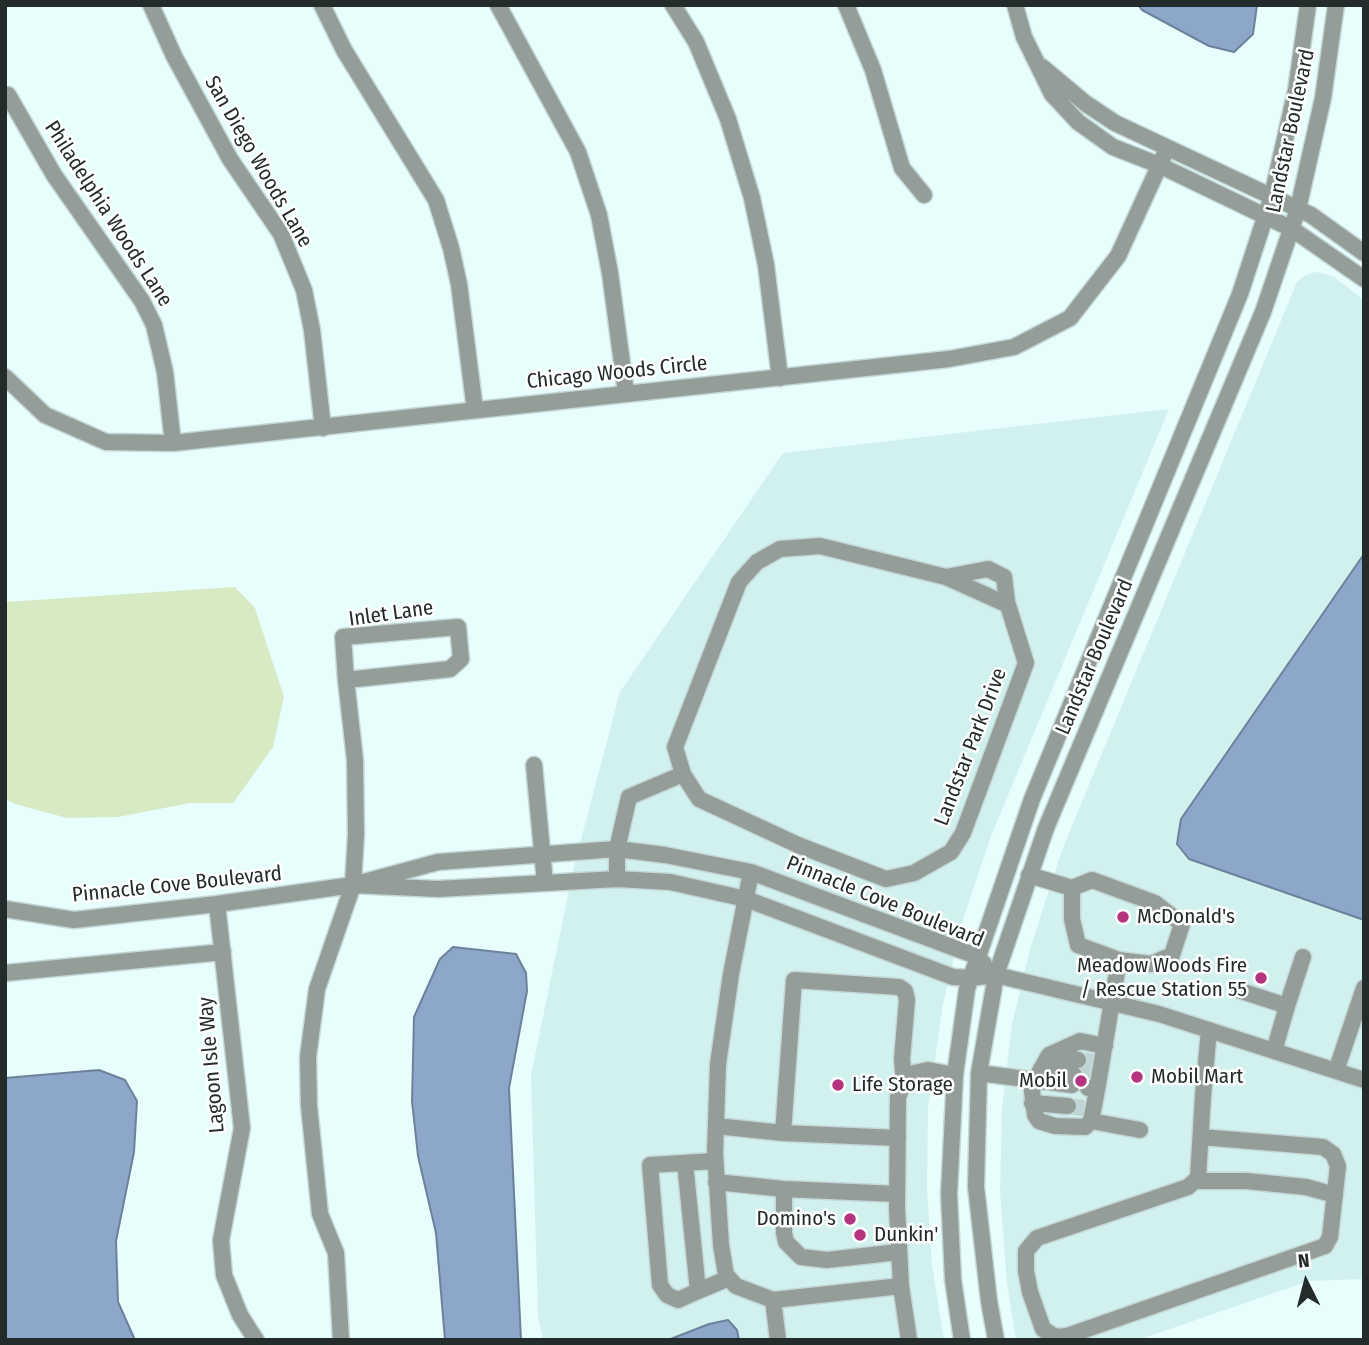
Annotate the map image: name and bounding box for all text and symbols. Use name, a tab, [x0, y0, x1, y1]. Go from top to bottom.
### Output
street label: Landstar Boulevard	[1261, 47, 1321, 215]
street label: San Diego Woods Lane	[199, 72, 317, 252]
street label: Philadelphia Woods Lane	[39, 116, 177, 312]
street label: Chicago Woods Circle	[525, 351, 709, 395]
street label: Landstar Boulevard	[1051, 575, 1139, 739]
street label: Inlet Lane	[347, 596, 435, 632]
street label: Landstar Park Drive	[929, 665, 1013, 829]
street label: Pinnacle Cove Boulevard	[783, 851, 987, 953]
street label: Pinnacle Cove Boulevard	[71, 861, 283, 909]
place label: McDonald's	[1137, 904, 1235, 930]
marker: McDonald's	[1115, 909, 1131, 925]
place label: Meadow Woods Fire / Rescue Station 55	[1077, 953, 1247, 1003]
marker: Meadow Woods Fire / Rescue Station 55	[1253, 970, 1269, 986]
street label: Lagoon Isle Way	[193, 996, 231, 1134]
place label: Mobil Mart	[1151, 1064, 1243, 1090]
place label: Mobil	[1019, 1068, 1067, 1094]
marker: Mobil Mart	[1129, 1069, 1145, 1085]
place label: Life Storage	[852, 1072, 953, 1098]
marker: Mobil	[1073, 1073, 1089, 1089]
marker: Life Storage	[830, 1077, 846, 1093]
place label: Domino's	[756, 1206, 836, 1232]
marker: Domino's	[842, 1211, 858, 1227]
place label: Dunkin'	[874, 1222, 938, 1248]
marker: Dunkin'	[852, 1227, 868, 1243]
north arrow	[1271, 1247, 1341, 1317]
text: N	[1297, 1249, 1311, 1273]

